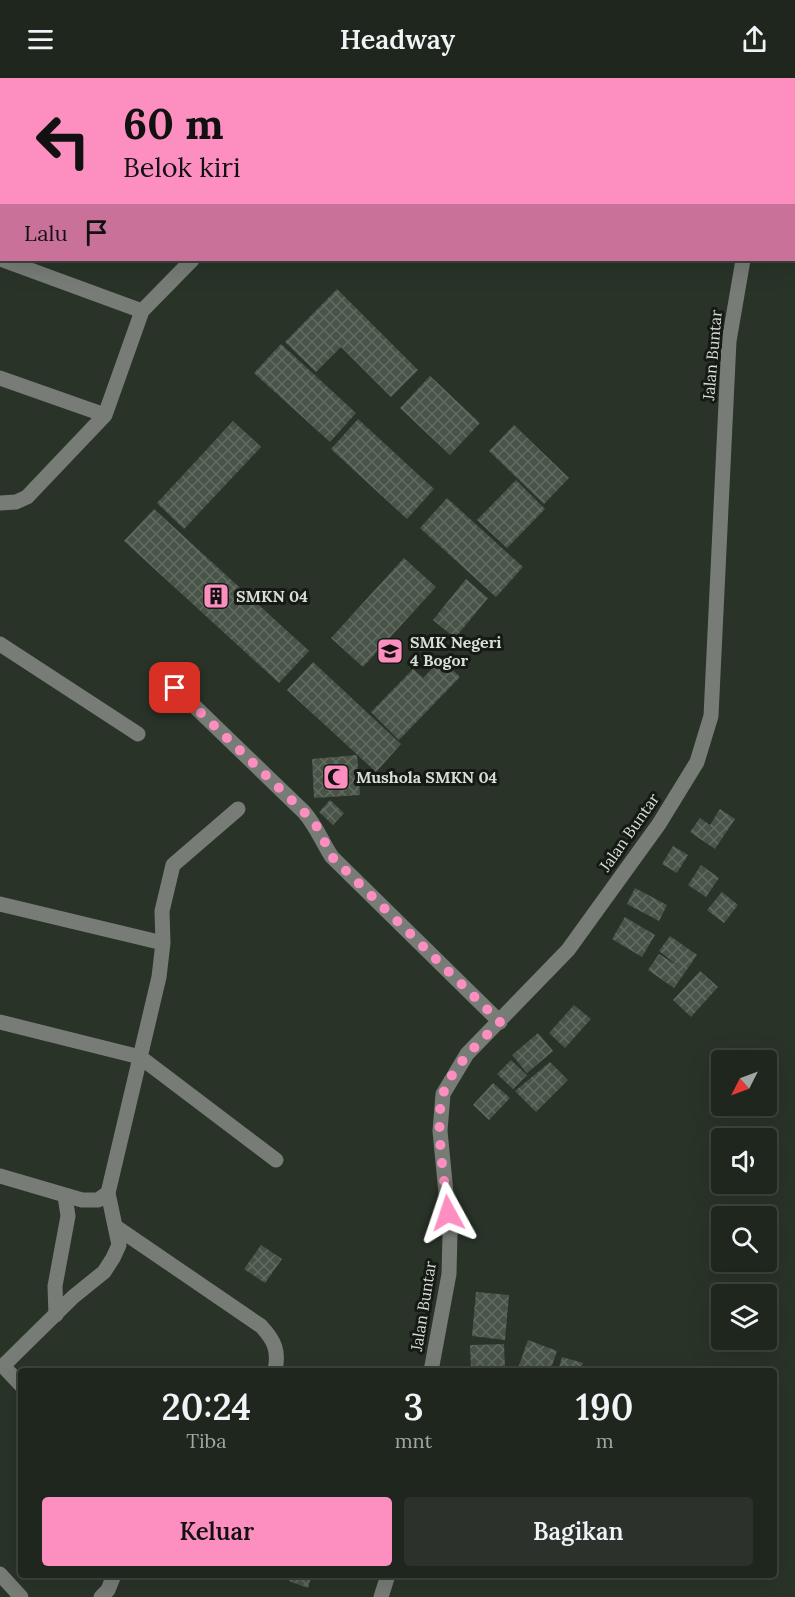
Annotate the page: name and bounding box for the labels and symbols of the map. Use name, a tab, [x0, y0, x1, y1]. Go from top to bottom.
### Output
street label: Jalan Buntar	[698, 309, 726, 402]
building icon: SMKN 04	[201, 581, 231, 611]
place label: SMKN 04	[236, 586, 308, 606]
place label: SMK Negeri 4 Bogor	[410, 632, 502, 670]
school or university icon: SMK Negeri 4 Bogor	[375, 636, 405, 666]
pin	[149, 662, 200, 713]
mosque icon: Mushola SMKN 04	[321, 762, 351, 792]
place label: Mushola SMKN 04	[356, 767, 498, 787]
street label: Jalan Buntar	[594, 789, 663, 876]
north arrow	[711, 1050, 777, 1116]
position arrow	[416, 1181, 480, 1245]
street label: Jalan Buntar	[406, 1260, 440, 1353]

